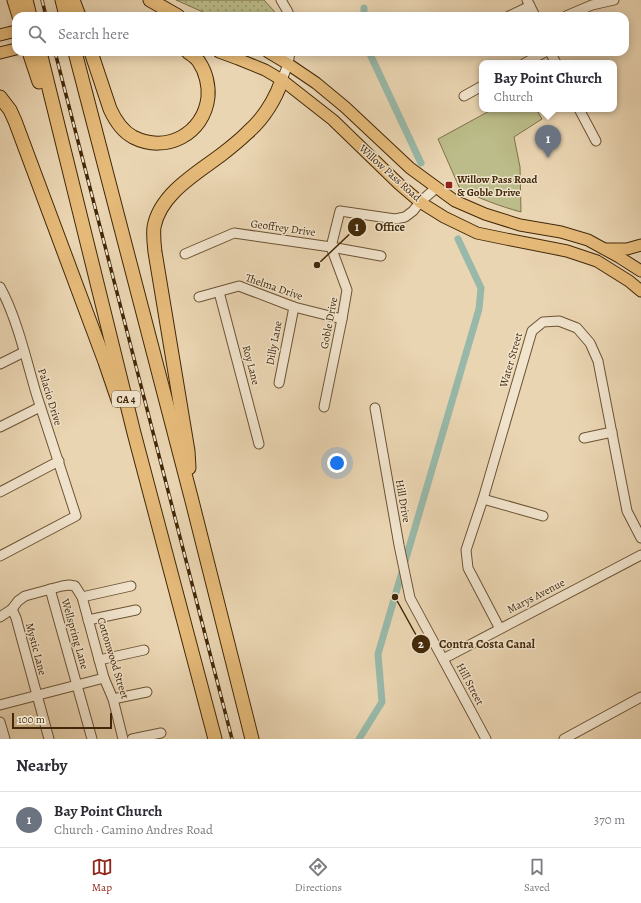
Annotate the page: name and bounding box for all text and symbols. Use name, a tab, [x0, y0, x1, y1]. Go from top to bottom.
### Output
search box	[12, 12, 629, 56]
icon: search	[26, 23, 48, 45]
text: Search here	[58, 24, 129, 44]
popup	[479, 60, 617, 112]
text: Bay Point Church	[494, 68, 602, 88]
text: Church	[494, 88, 533, 105]
pin: 1	[535, 125, 561, 158]
street label: Willow Pass Road	[355, 141, 424, 205]
place label: Willow Pass Road & Goble Drive	[456, 172, 538, 200]
marker: Willow Pass Road & Goble Drive	[444, 180, 454, 190]
callout: Office	[347, 215, 413, 239]
street label: Geoffrey Drive	[250, 216, 316, 240]
text: 1	[355, 219, 360, 235]
text: Office	[375, 219, 405, 235]
street label: Thelma Drive	[243, 270, 305, 304]
street label: Goble Drive	[317, 296, 341, 350]
street label: Dilly Lane	[262, 319, 286, 366]
street label: Water Street	[496, 330, 526, 390]
street label: Roy Lane	[239, 344, 263, 387]
street label: Palacio Drive	[34, 367, 66, 427]
road number: CA 4	[112, 391, 140, 407]
your location	[327, 453, 347, 473]
street label: Hill Drive	[392, 478, 414, 524]
street label: Marys Avenue	[505, 575, 568, 617]
street label: Wellspring Lane	[58, 596, 92, 671]
street label: Cottonwood Street	[93, 615, 133, 701]
street label: Mystic Lane	[22, 621, 50, 677]
callout: Contra Costa Canal	[411, 632, 543, 656]
text: 2	[418, 636, 424, 652]
text: Contra Costa Canal	[439, 636, 536, 652]
street label: Hill Street	[453, 660, 488, 708]
scale bar	[12, 711, 112, 730]
text: 100 m	[18, 712, 45, 727]
text: Nearby	[16, 754, 67, 777]
text: Bay Point Church	[54, 801, 162, 821]
text: 1	[27, 811, 31, 828]
text: 370 m	[594, 811, 625, 828]
text: Church · Camino Andres Road	[54, 821, 213, 838]
tab: Map	[91, 856, 113, 895]
tab: Directions	[295, 856, 342, 895]
tab: Saved	[524, 856, 550, 895]

